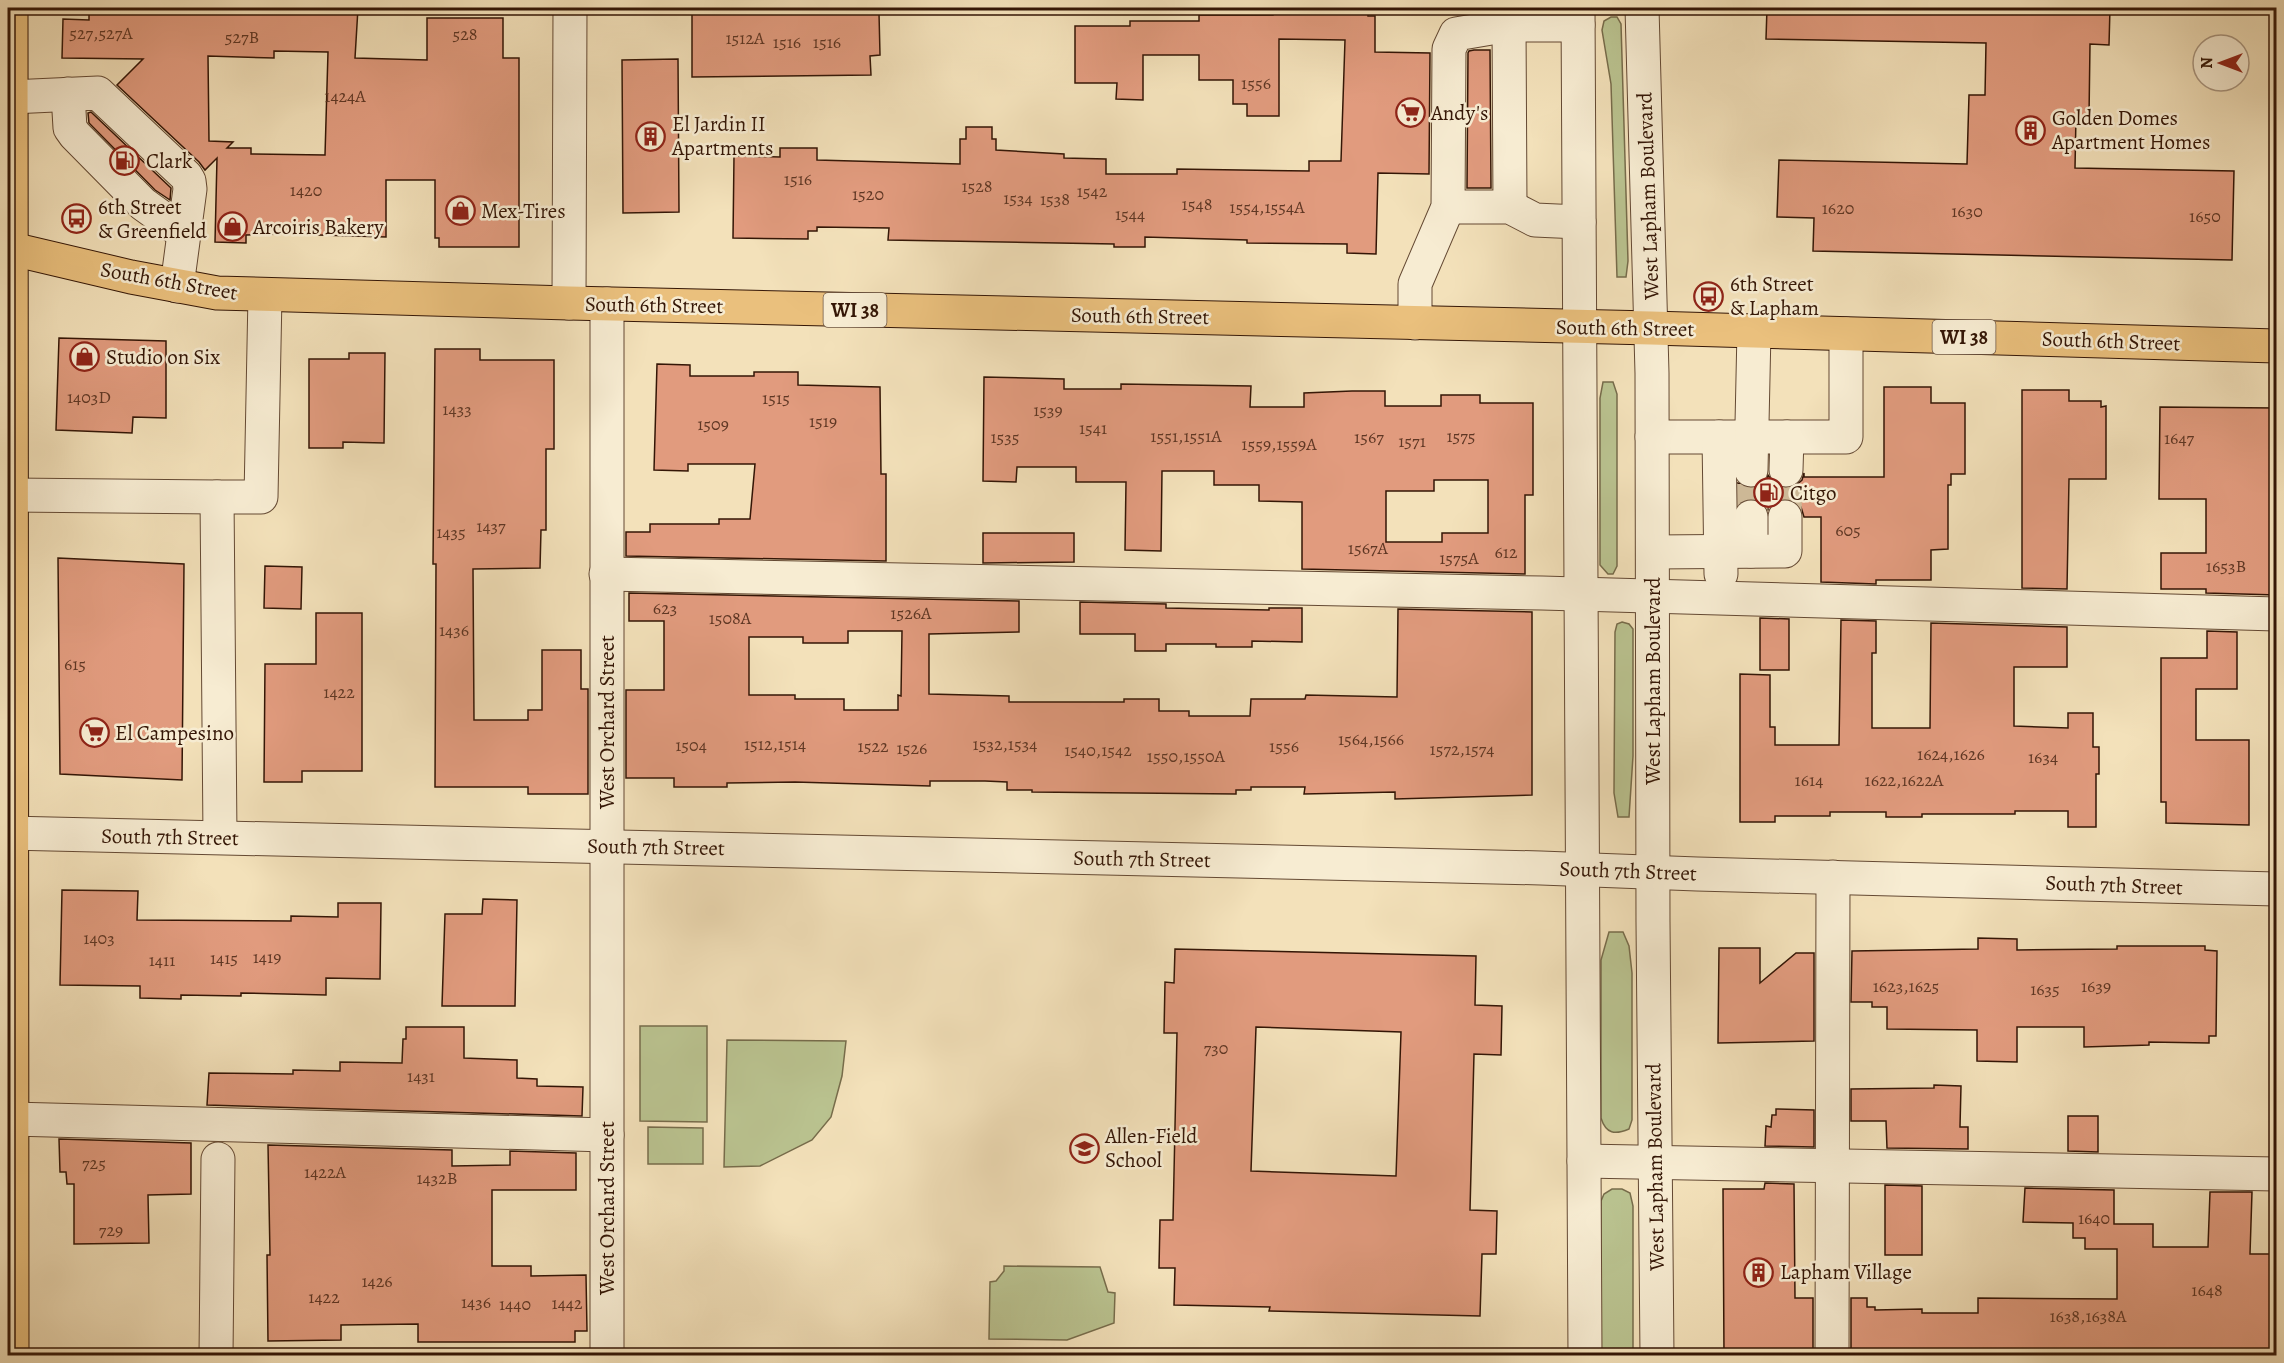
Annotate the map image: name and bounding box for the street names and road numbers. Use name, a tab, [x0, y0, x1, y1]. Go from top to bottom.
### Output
street label: West Lapham Boulevard	[1630, 91, 1666, 301]
street label: South 6th Street	[98, 255, 240, 307]
street label: South 6th Street	[585, 290, 724, 320]
road number: WI 38	[824, 293, 886, 327]
street label: South 6th Street	[1071, 301, 1210, 331]
street label: South 6th Street	[1556, 313, 1695, 343]
road number: WI 38	[1932, 320, 1996, 354]
street label: South 6th Street	[2041, 325, 2181, 357]
street label: West Lapham Boulevard	[1639, 576, 1667, 786]
street label: West Orchard Street	[593, 635, 621, 810]
street label: South 7th Street	[101, 822, 239, 852]
street label: South 7th Street	[587, 832, 725, 862]
street label: South 7th Street	[1073, 844, 1211, 874]
street label: South 7th Street	[1559, 855, 1697, 887]
street label: South 7th Street	[2045, 869, 2183, 901]
street label: West Lapham Boulevard	[1639, 1062, 1671, 1272]
street label: West Orchard Street	[593, 1121, 621, 1296]

